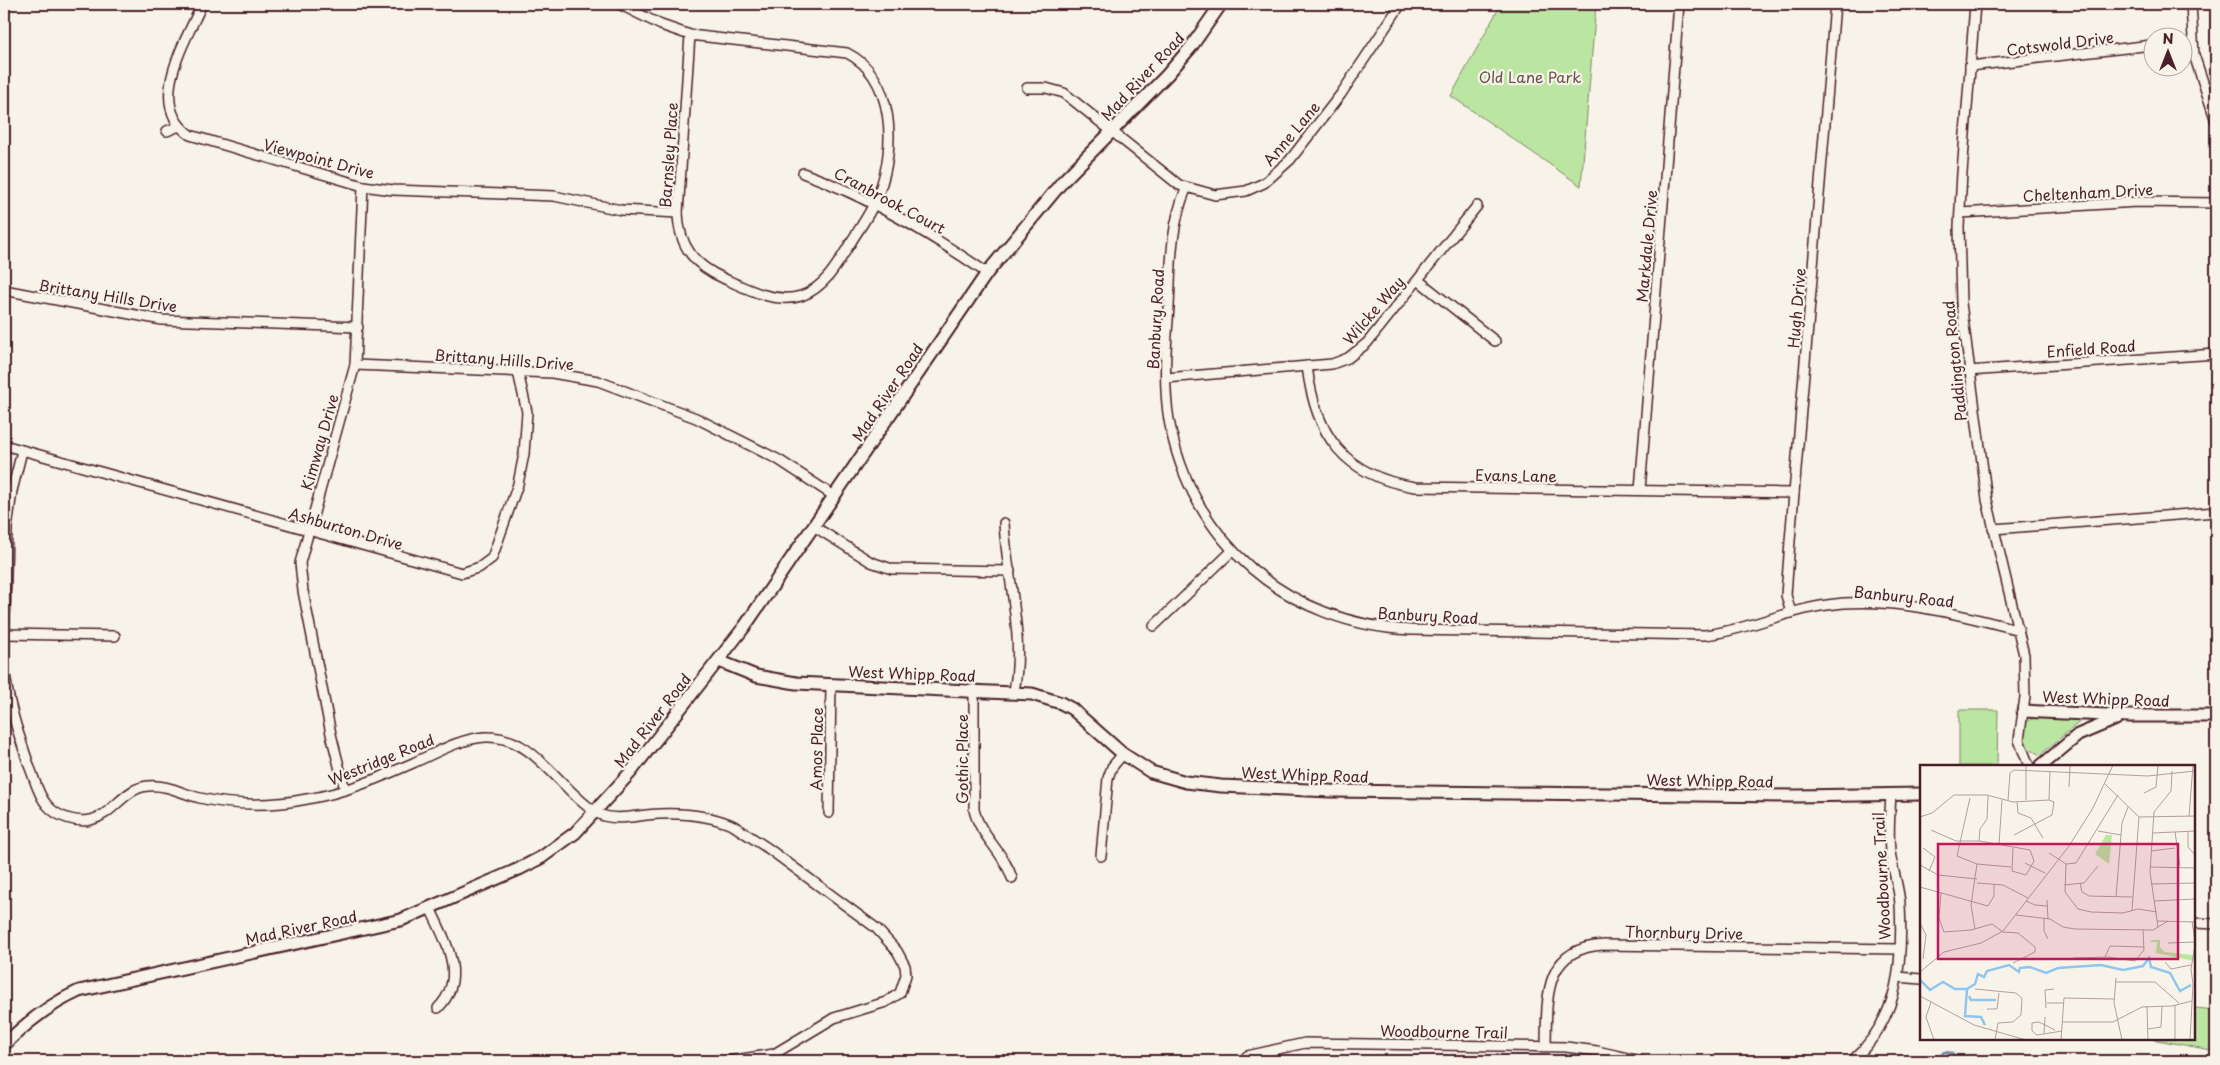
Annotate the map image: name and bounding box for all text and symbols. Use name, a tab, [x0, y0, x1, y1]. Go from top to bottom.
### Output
street label: Cotswold Drive	[2005, 25, 2115, 61]
street label: Mad River Road	[1095, 26, 1189, 126]
north arrow	[2142, 28, 2192, 78]
text: N	[2162, 28, 2174, 49]
park label: Old Lane Park	[1479, 65, 1581, 88]
street label: Anne Lane	[1257, 96, 1325, 170]
street label: Barnsley Place	[653, 101, 683, 208]
street label: Viewpoint Drive	[261, 132, 377, 184]
street label: Cranbrook Court	[830, 161, 950, 239]
street label: Cheltenham Drive	[2022, 177, 2154, 207]
street label: Markdale Drive	[1630, 189, 1662, 303]
street label: Hugh Drive	[1781, 267, 1811, 349]
street label: Banbury Road	[1141, 268, 1169, 370]
street label: Wilcke Way	[1337, 271, 1409, 349]
street label: Brittany Hills Drive	[37, 273, 179, 317]
street label: Paddington Road	[1936, 300, 1972, 422]
street label: Enfield Road	[2046, 333, 2136, 363]
street label: Mad River Road	[846, 338, 928, 446]
street label: Brittany Hills Drive	[433, 343, 575, 375]
street label: Kimway Drive	[294, 391, 344, 493]
street label: Evans Lane	[1475, 463, 1557, 487]
street label: Ashburton Drive	[286, 501, 406, 555]
street label: Banbury Road	[1853, 579, 1955, 613]
street label: Banbury Road	[1377, 601, 1479, 629]
street label: West Whipp Road	[848, 659, 976, 687]
street label: Mad River Road	[608, 668, 696, 772]
street label: West Whipp Road	[2042, 684, 2170, 712]
street label: Amos Place	[804, 707, 828, 791]
street label: Gothic Place	[950, 714, 973, 804]
street label: Westridge Road	[325, 727, 437, 791]
street label: West Whipp Road	[1241, 760, 1369, 788]
inset map	[1920, 765, 2195, 1040]
street label: West Whipp Road	[1646, 767, 1774, 793]
street label: Woodbourne Trail	[1866, 811, 1896, 941]
street label: Mad River Road	[243, 904, 359, 950]
street label: Thornbury Drive	[1625, 919, 1743, 945]
street label: Woodbourne Trail	[1380, 1018, 1508, 1044]

